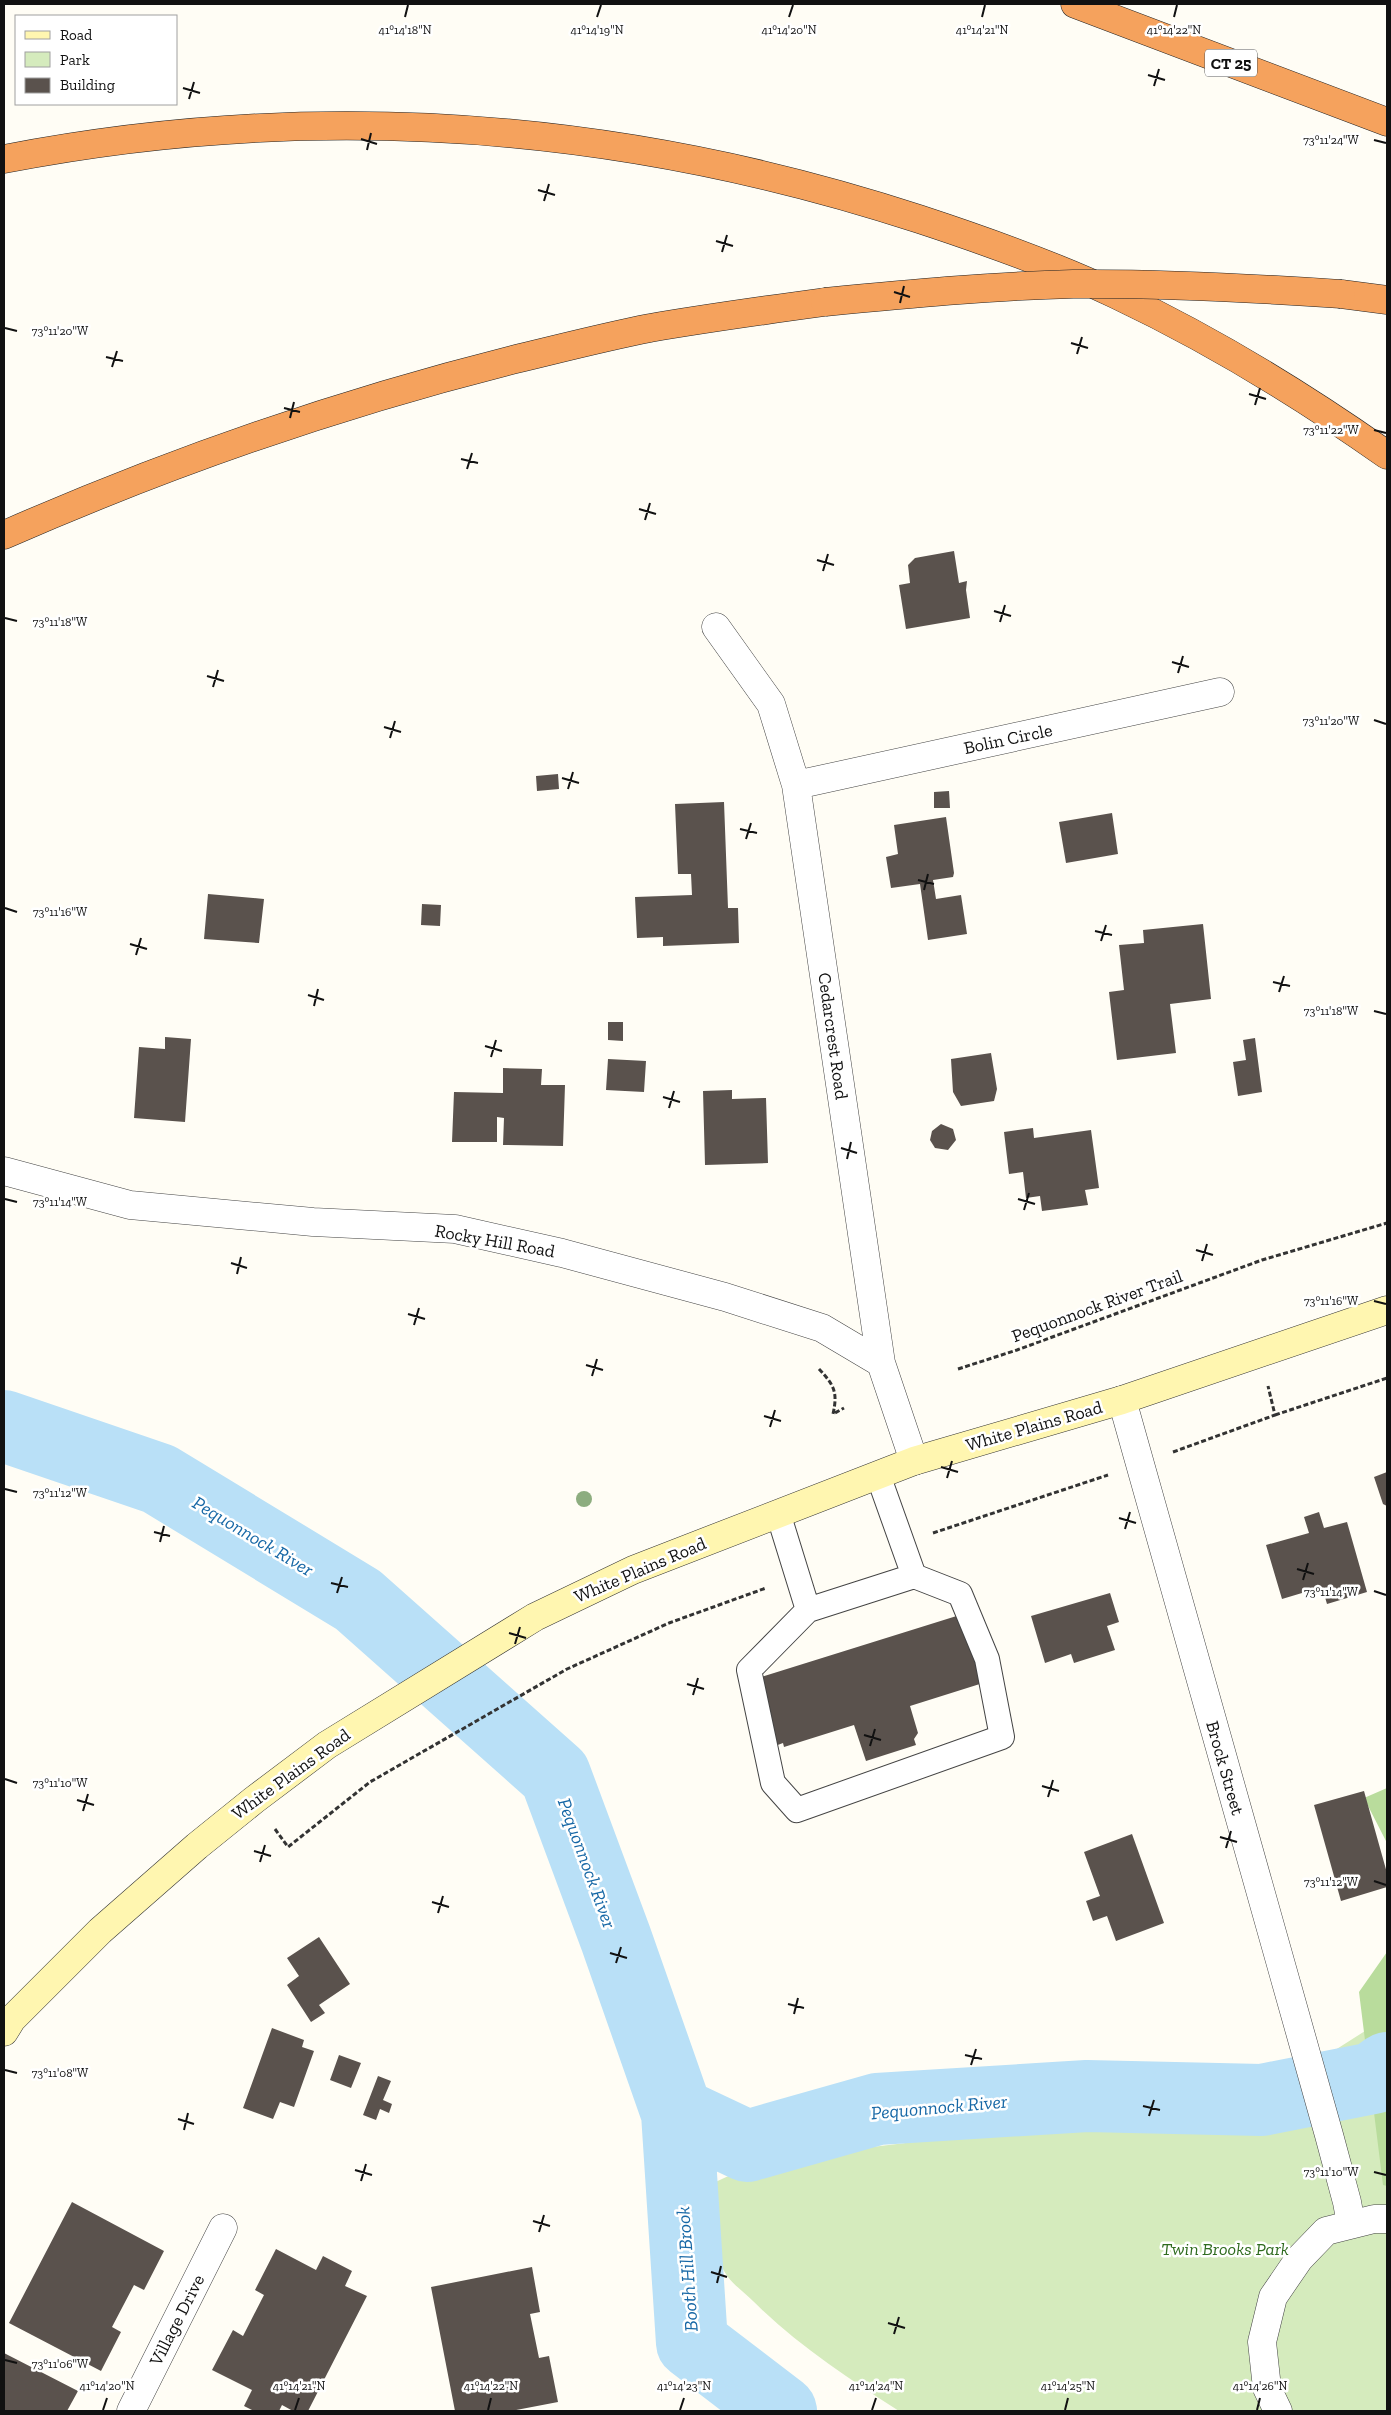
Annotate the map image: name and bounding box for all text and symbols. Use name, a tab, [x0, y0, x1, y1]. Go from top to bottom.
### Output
legend	[15, 15, 178, 105]
text: 41°14'18"N	[378, 23, 432, 37]
text: 41°14'19"N	[571, 23, 624, 37]
text: 41°14'20"N	[761, 23, 817, 37]
text: 41°14'21"N	[956, 23, 1008, 37]
text: 41°14'22"N	[1147, 23, 1201, 37]
text: Road	[60, 26, 93, 44]
road number: CT 25	[1205, 49, 1257, 76]
text: Park	[60, 51, 90, 69]
text: Building	[60, 76, 115, 94]
text: 73°11'24"W	[1303, 133, 1360, 147]
text: 73°11'20"W	[32, 324, 89, 338]
text: 73°11'22"W	[1303, 423, 1360, 437]
text: 73°11'18"W	[33, 615, 88, 629]
text: 73°11'20"W	[1303, 714, 1360, 728]
street label: Bolin Circle	[962, 719, 1054, 759]
text: 73°11'16"W	[33, 905, 88, 919]
street label: Cedarcrest Road	[813, 971, 853, 1101]
text: 73°11'18"W	[1304, 1004, 1359, 1018]
text: 73°11'14"W	[33, 1195, 88, 1209]
street label: Rocky Hill Road	[433, 1220, 557, 1262]
street label: Pequonnock River Trail	[1009, 1265, 1186, 1347]
text: 73°11'16"W	[1304, 1294, 1359, 1308]
street label: White Plains Road	[963, 1396, 1105, 1456]
text: 73°11'12"W	[33, 1486, 88, 1500]
water label: Pequonnock River	[188, 1491, 318, 1581]
street label: White Plains Road	[571, 1532, 709, 1608]
text: 73°11'14"W	[1304, 1585, 1359, 1599]
street label: Brock Street	[1201, 1718, 1249, 1818]
street label: White Plains Road	[227, 1724, 355, 1824]
text: 73°11'10"W	[33, 1776, 88, 1790]
water label: Pequonnock River	[553, 1795, 621, 1932]
text: 73°11'12"W	[1304, 1875, 1359, 1889]
text: 73°11'08"W	[32, 2066, 89, 2080]
water label: Pequonnock River	[870, 2090, 1009, 2124]
text: 73°11'10"W	[1304, 2165, 1359, 2179]
water label: Booth Hill Brook	[671, 2206, 703, 2332]
park label: Twin Brooks Park	[1161, 2238, 1289, 2260]
street label: Village Drive	[144, 2271, 209, 2370]
text: 73°11'06"W	[32, 2357, 89, 2371]
text: 41°14'20"N	[79, 2379, 135, 2393]
text: 41°14'21"N	[273, 2379, 325, 2393]
text: 41°14'22"N	[464, 2379, 518, 2393]
text: 41°14'23"N	[657, 2379, 711, 2393]
text: 41°14'24"N	[849, 2379, 903, 2393]
text: 41°14'25"N	[1041, 2379, 1095, 2393]
text: 41°14'26"N	[1233, 2379, 1287, 2393]

